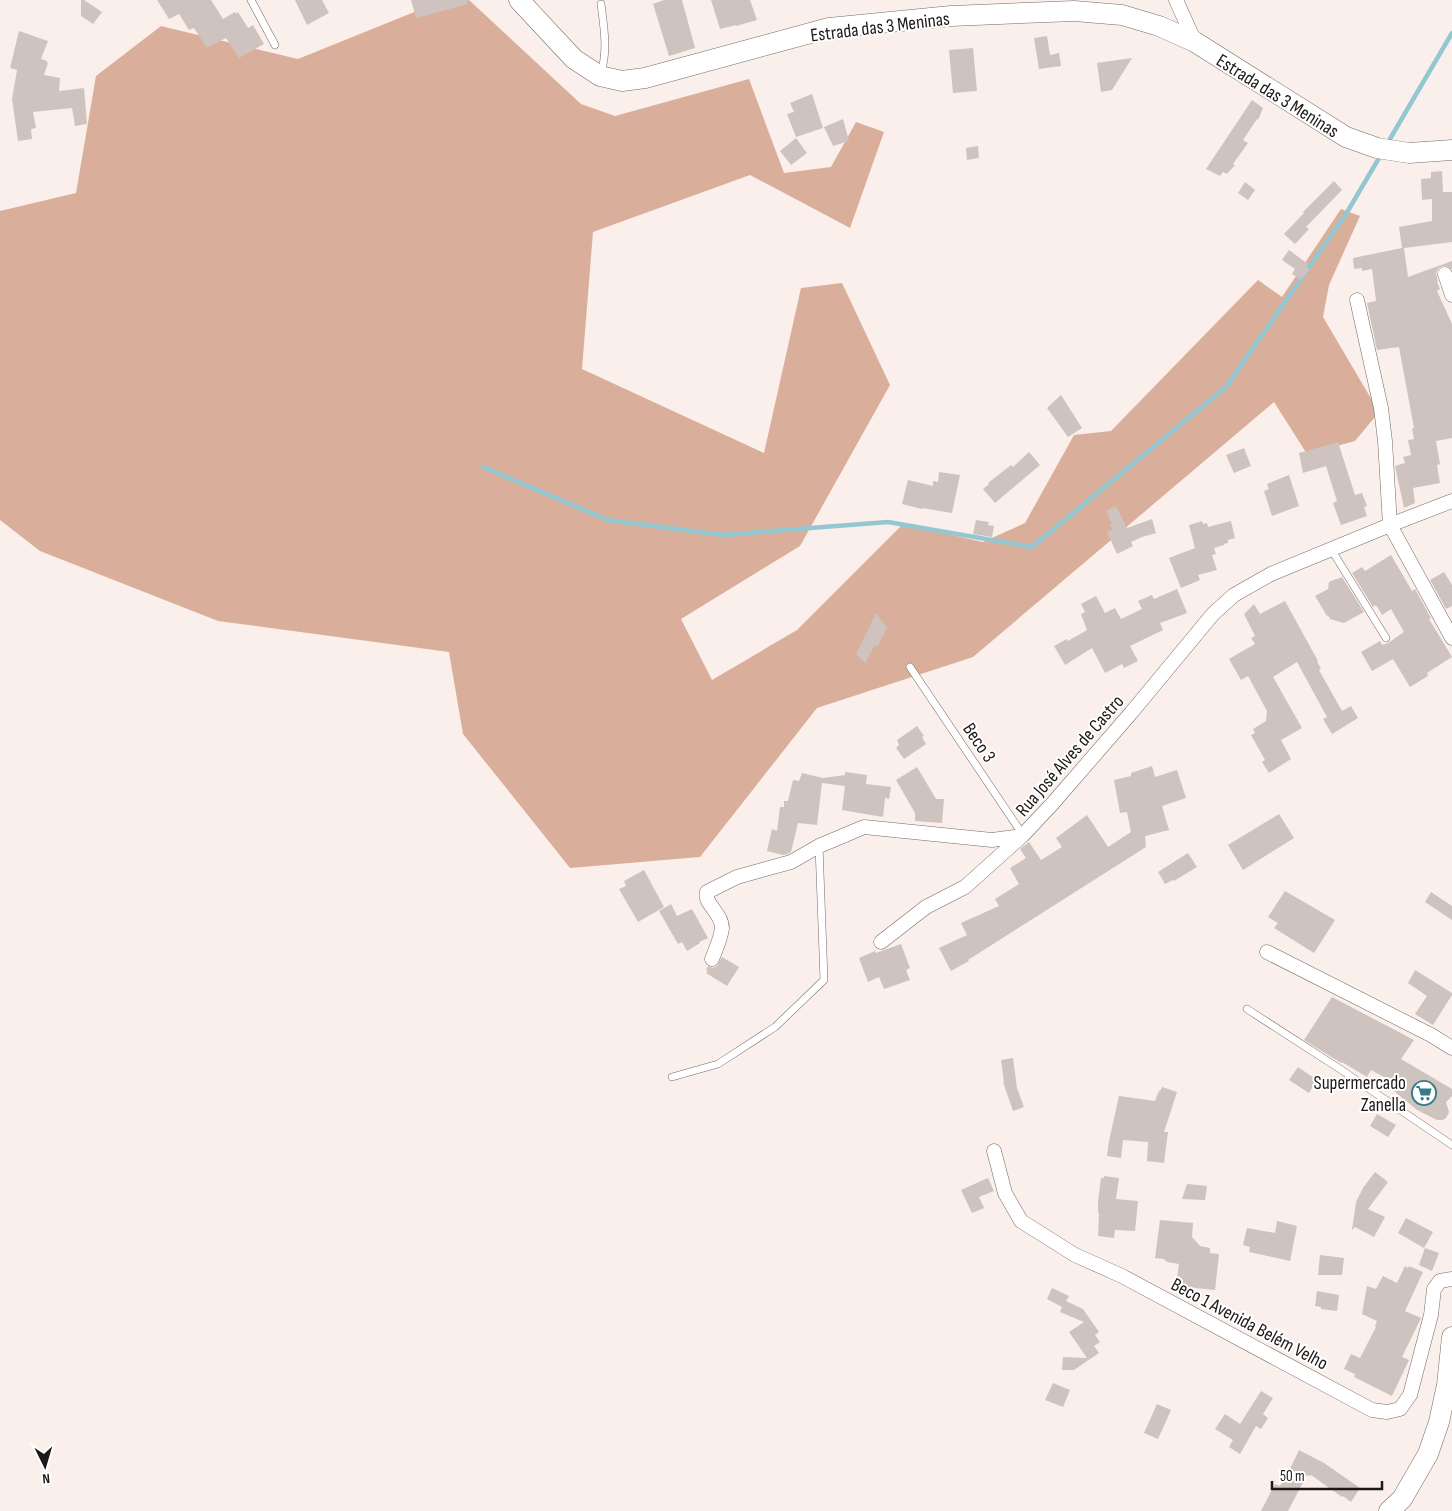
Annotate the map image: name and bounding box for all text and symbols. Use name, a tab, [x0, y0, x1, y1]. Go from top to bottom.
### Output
street label: Estrada das 3 Meninas	[809, 8, 951, 47]
street label: Estrada das 3 Meninas	[1212, 49, 1343, 143]
street label: Rua José Alves de Castro	[1011, 691, 1129, 821]
street label: Beco 3	[957, 719, 1000, 767]
place label: Supermercado Zanella	[1314, 1072, 1406, 1117]
supermarket icon: Supermercado Zanella	[1411, 1080, 1437, 1106]
street label: Beco 1 Avenida Belém Velho	[1167, 1273, 1332, 1375]
north arrow	[20, 1441, 70, 1491]
scale bar	[1272, 1458, 1382, 1490]
text: 50 m	[1280, 1467, 1305, 1486]
text: N	[42, 1470, 51, 1487]

